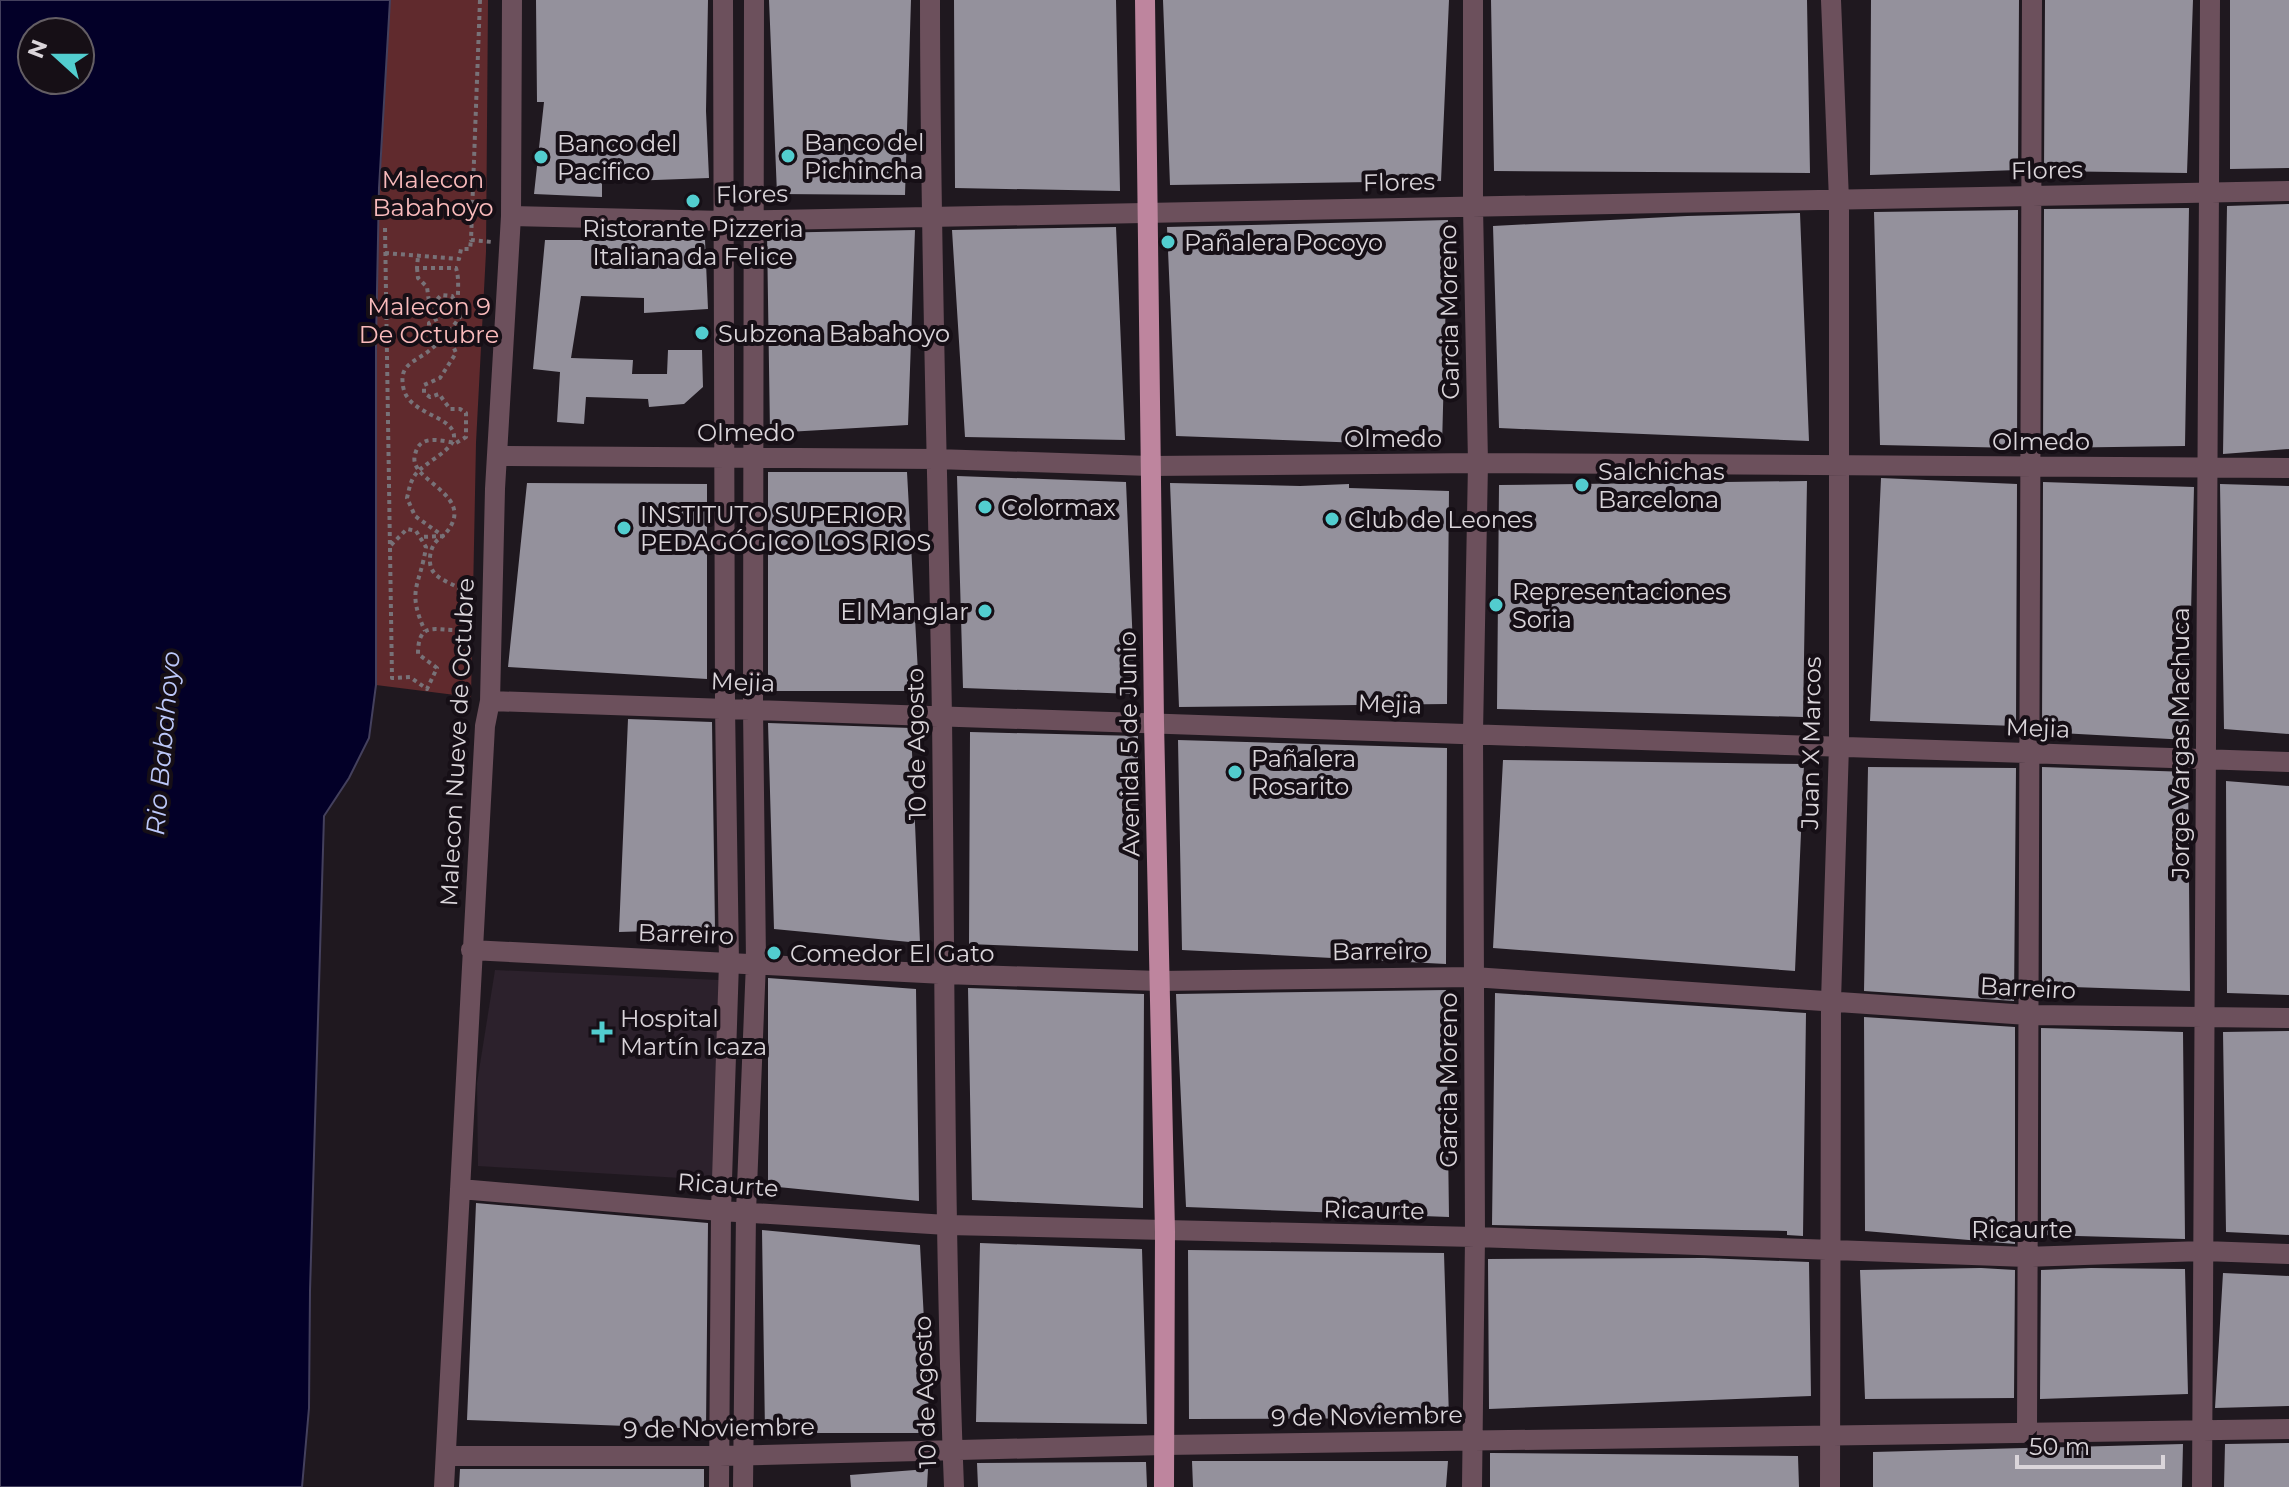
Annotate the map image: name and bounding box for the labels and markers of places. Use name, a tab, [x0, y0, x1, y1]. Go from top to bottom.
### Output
place label: Banco del Pichincha	[804, 128, 924, 185]
place label: Banco del Pacifico	[557, 129, 677, 186]
marker: Banco del Pichincha	[779, 147, 797, 165]
marker: Banco del Pacifico	[532, 148, 550, 166]
marker: Ristorante Pizzeria Italiana da Felice	[684, 192, 702, 210]
place label: Ristorante Pizzeria Italiana da Felice	[582, 214, 804, 271]
place label: Pañalera Pocoyo	[1184, 228, 1383, 257]
marker: Pañalera Pocoyo	[1159, 233, 1177, 251]
place label: Subzona Babahoyo	[718, 319, 950, 348]
marker: Subzona Babahoyo	[693, 324, 711, 342]
place label: Salchichas Barcelona	[1598, 457, 1725, 514]
marker: Salchichas Barcelona	[1573, 476, 1591, 494]
place label: Colormax	[1001, 493, 1116, 522]
marker: Colormax	[976, 498, 994, 516]
place label: INSTITUTO SUPERIOR PEDAGÓGICO LOS RIOS	[640, 500, 931, 557]
place label: Club de Leones	[1348, 505, 1533, 534]
marker: Club de Leones	[1323, 510, 1341, 528]
marker: INSTITUTO SUPERIOR PEDAGÓGICO LOS RIOS	[615, 519, 633, 537]
place label: Representaciones Soria	[1512, 577, 1727, 634]
marker: Representaciones Soria	[1487, 596, 1505, 614]
place label: El Manglar	[840, 597, 969, 626]
marker: El Manglar	[976, 602, 994, 620]
place label: Pañalera Rosarito	[1251, 744, 1356, 801]
marker: Pañalera Rosarito	[1226, 763, 1244, 781]
place label: Comedor El Gato	[790, 939, 995, 968]
marker: Comedor El Gato	[765, 944, 783, 962]
place label: Hospital Martín Icaza	[620, 1004, 767, 1061]
marker: Hospital Martín Icaza	[591, 1021, 613, 1043]

